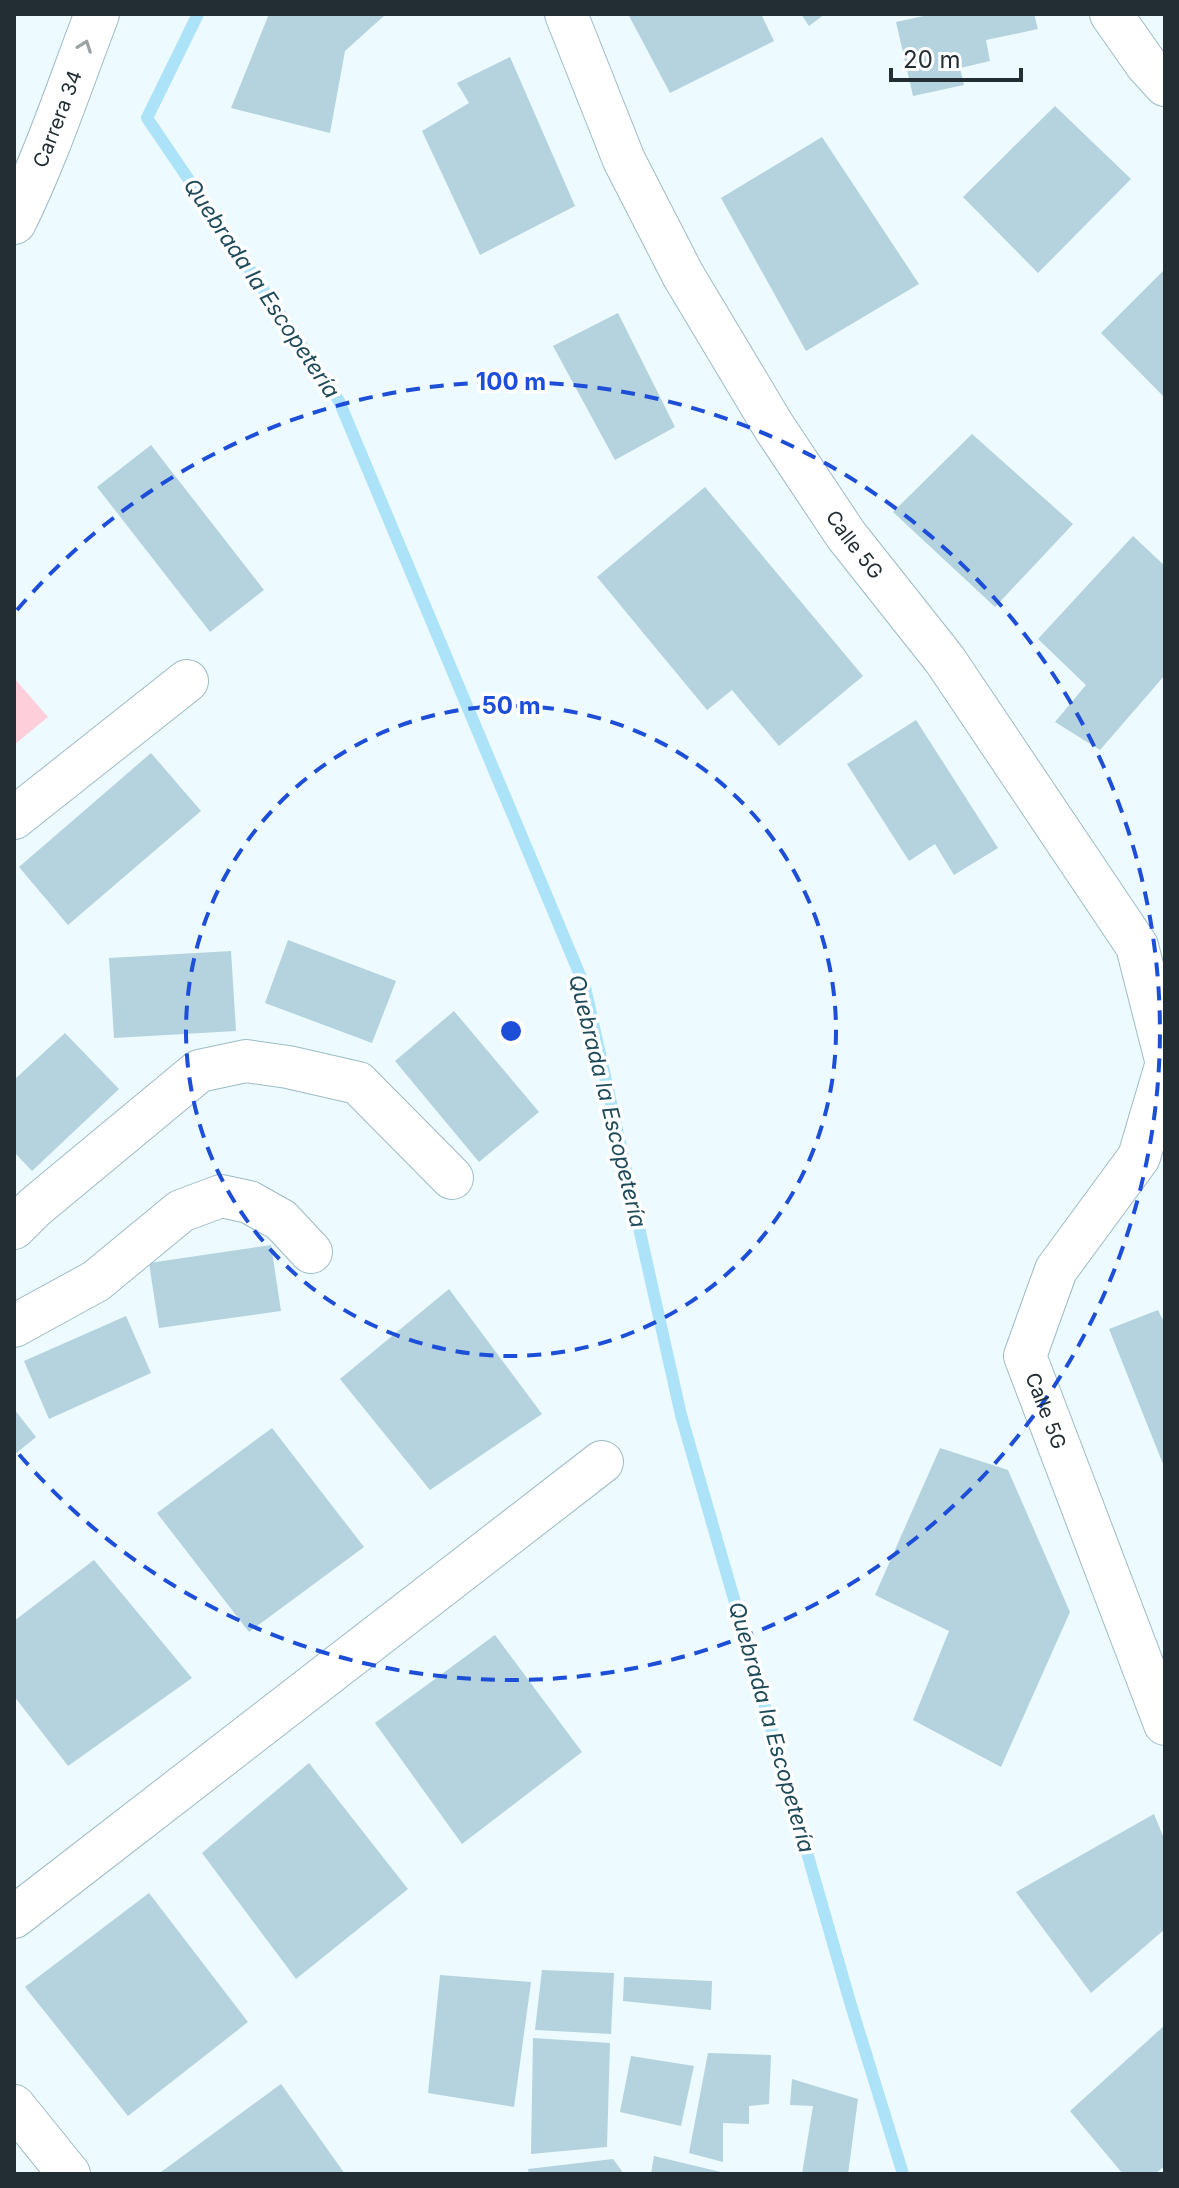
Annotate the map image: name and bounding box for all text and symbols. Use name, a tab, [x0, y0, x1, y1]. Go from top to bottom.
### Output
scale bar	[891, 32, 1021, 82]
one-way arrow	[75, 40, 92, 54]
text: 20 m	[903, 45, 961, 74]
street label: Carrera 34	[28, 67, 87, 171]
water label: Quebrada la Escopetería	[179, 173, 345, 403]
text: 100 m	[476, 367, 546, 396]
street label: Calle 5G	[821, 506, 888, 584]
text: 50 m	[481, 691, 541, 720]
water label: Quebrada la Escopetería	[564, 972, 652, 1230]
centre of rings	[497, 1017, 525, 1045]
street label: Calle 5G	[1020, 1369, 1071, 1452]
water label: Quebrada la Escopetería	[724, 1599, 820, 1855]

